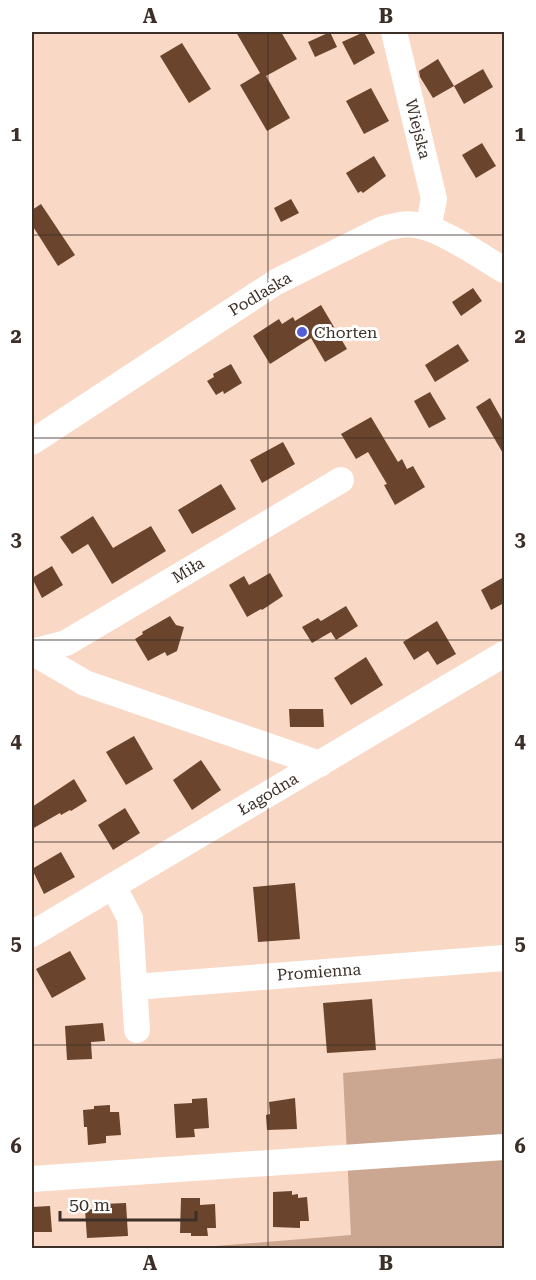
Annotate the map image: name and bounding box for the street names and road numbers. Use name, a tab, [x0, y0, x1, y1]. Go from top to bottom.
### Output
street label: Wiejska	[401, 97, 435, 161]
street label: Podlaska	[225, 268, 295, 320]
street label: Miła	[168, 553, 208, 587]
street label: Łagodna	[235, 769, 302, 819]
street label: Promienna	[276, 960, 362, 984]

